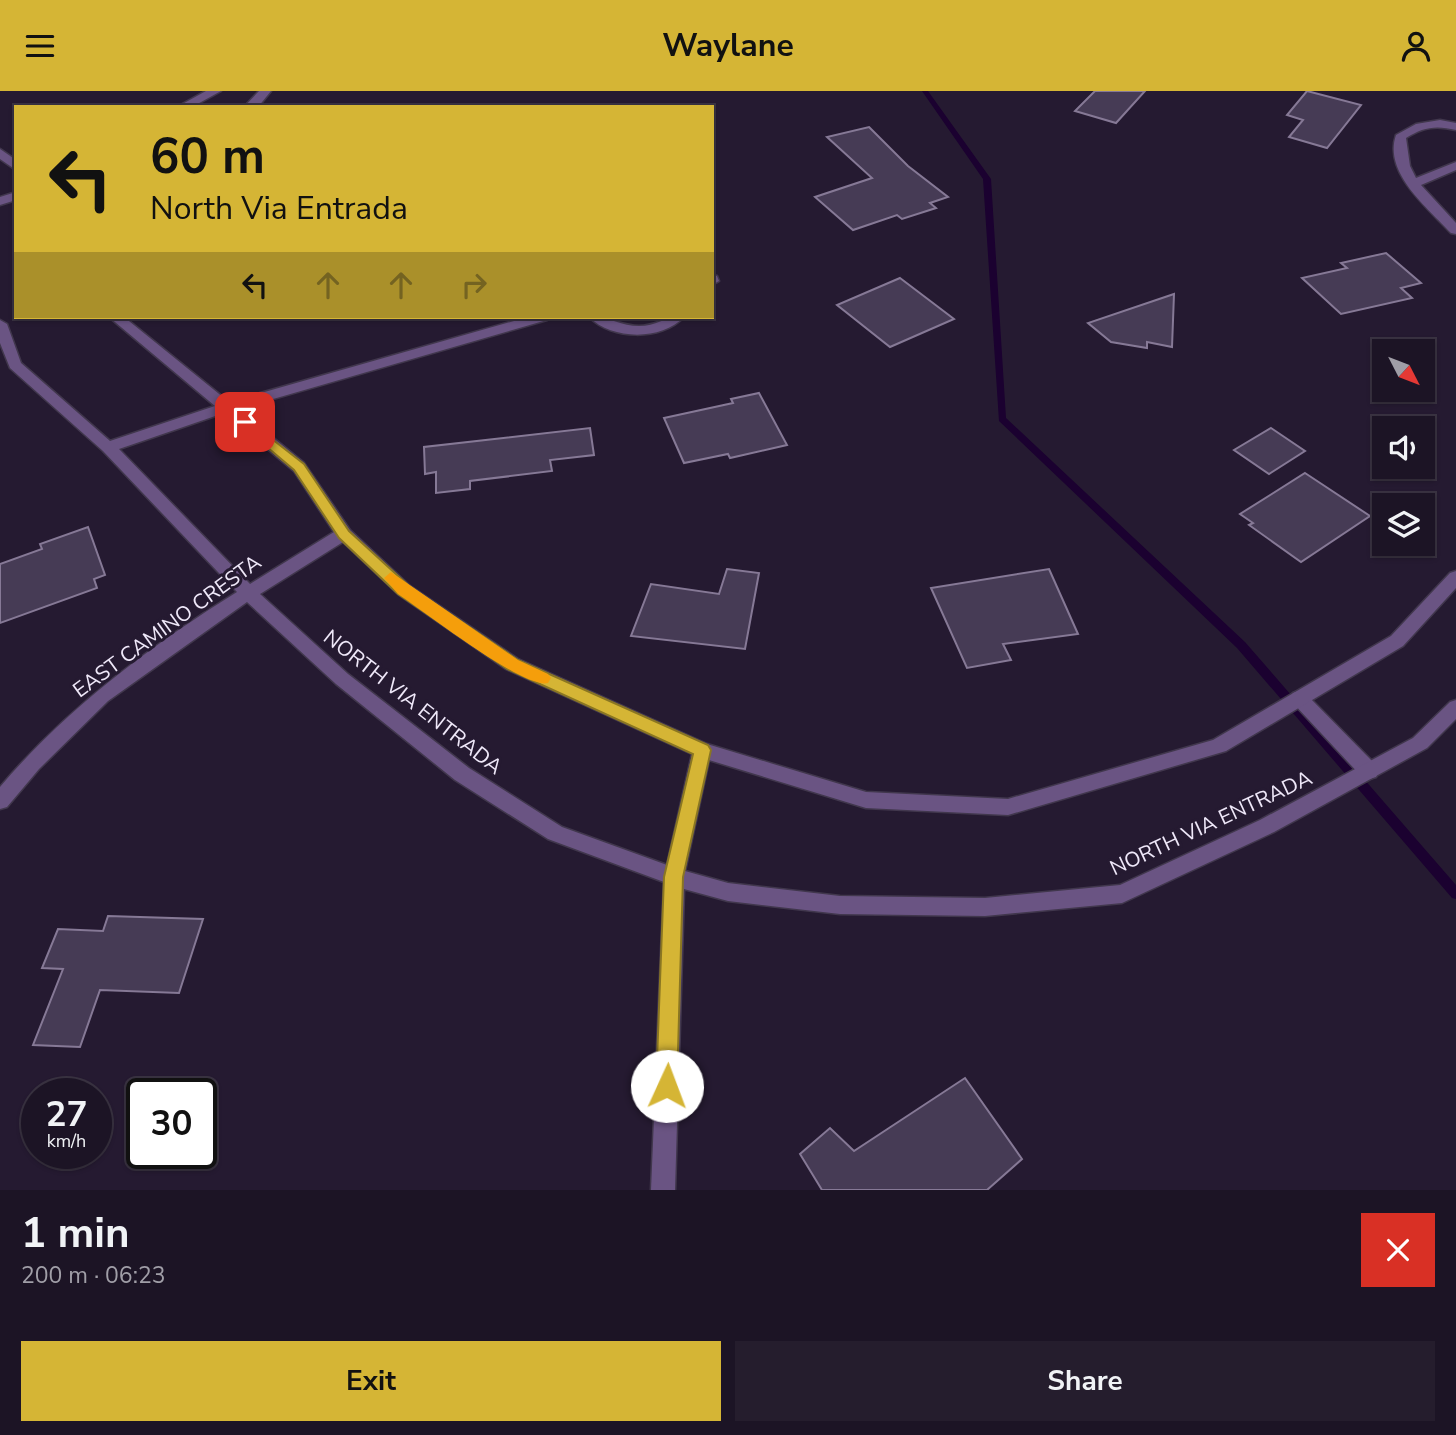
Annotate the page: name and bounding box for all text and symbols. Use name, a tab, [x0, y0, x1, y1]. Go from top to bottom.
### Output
text: Waylane	[662, 24, 794, 67]
icon: menu	[21, 27, 59, 65]
icon: person	[1397, 27, 1435, 65]
text: 60 m	[150, 123, 265, 190]
icon: left	[35, 133, 126, 224]
text: North Via Entrada	[150, 187, 408, 230]
icon: left	[236, 266, 274, 304]
icon: ahead	[309, 266, 347, 304]
icon: ahead	[382, 266, 420, 304]
icon: right	[455, 266, 493, 304]
north arrow	[1372, 339, 1435, 403]
map controls	[1372, 339, 1435, 556]
pin	[215, 392, 275, 452]
icon: arrive	[226, 403, 264, 441]
button: sound	[1372, 416, 1435, 479]
button: layers	[1372, 493, 1435, 556]
street label: EAST CAMINO CRESTA	[67, 548, 267, 704]
street label: NORTH VIA ENTRADA	[318, 623, 508, 781]
street label: NORTH VIA ENTRADA	[1105, 764, 1317, 882]
position arrow	[630, 1049, 704, 1123]
speed limit sign: 30	[126, 1078, 217, 1169]
text: 27	[45, 1091, 88, 1138]
text: km/h	[47, 1129, 86, 1153]
text: 1 min	[21, 1205, 130, 1262]
button: close	[1361, 1213, 1435, 1287]
text: 200 m · 06:23	[21, 1260, 166, 1291]
button: Exit	[21, 1341, 721, 1421]
button: Share	[735, 1341, 1435, 1421]

